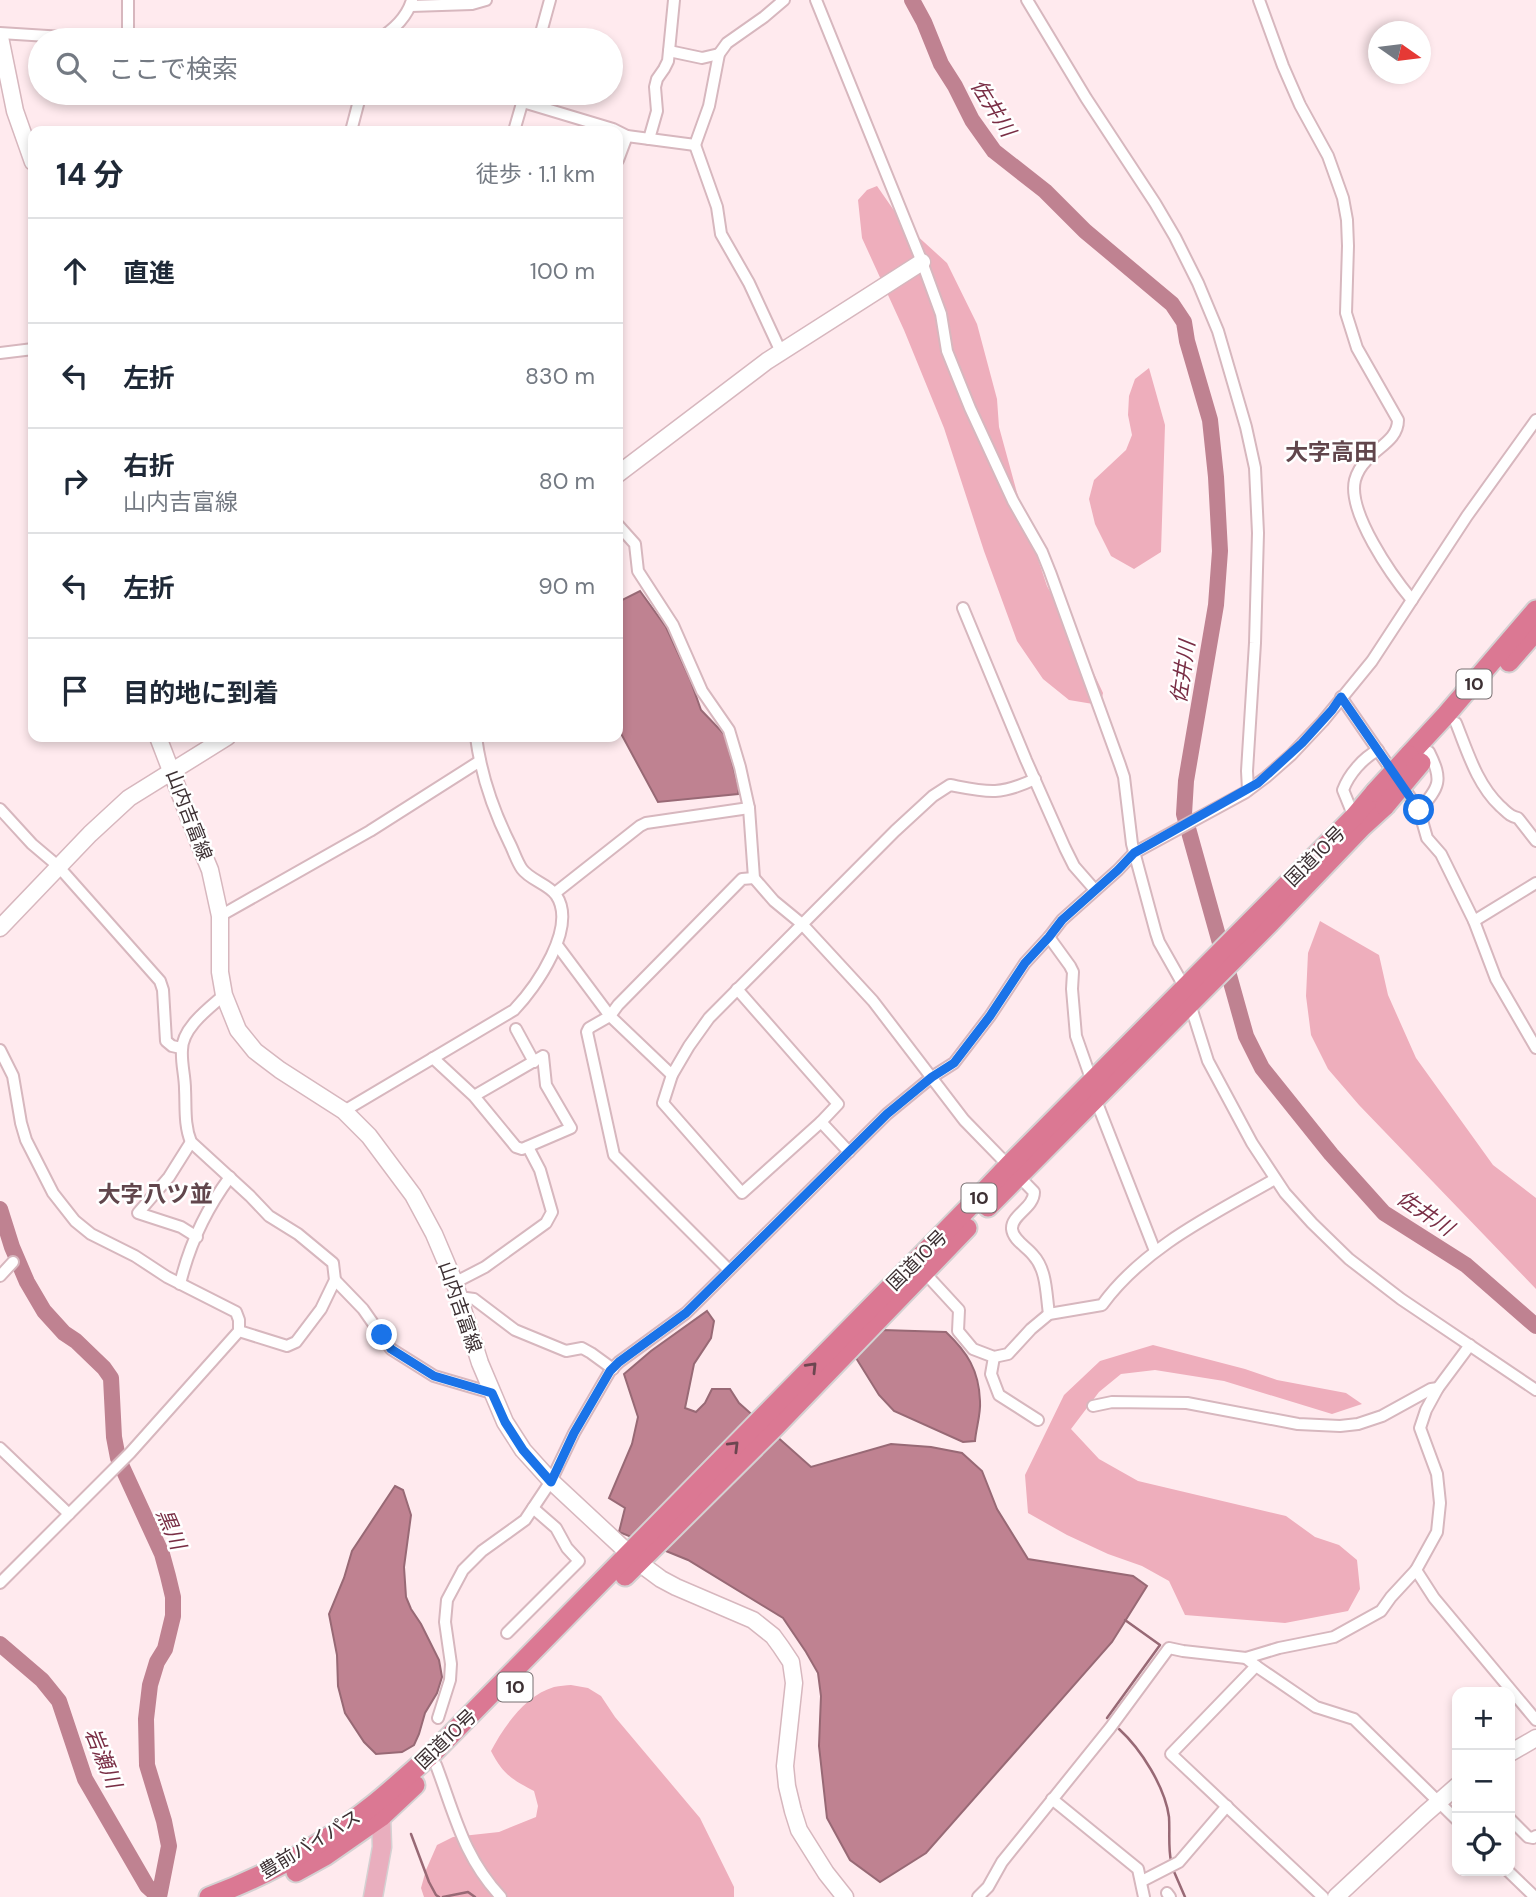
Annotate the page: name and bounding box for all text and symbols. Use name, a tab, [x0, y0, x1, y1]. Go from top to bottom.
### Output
north arrow	[1368, 21, 1431, 84]
search box	[28, 28, 623, 105]
icon: search	[52, 48, 90, 86]
text: ここで検索	[108, 52, 238, 86]
water label: 佐井川	[964, 74, 1023, 144]
text: 14 分	[56, 155, 123, 194]
text: 徒歩 · 1.1 km	[476, 159, 595, 189]
icon: ahead	[56, 252, 94, 290]
text: 直進	[123, 256, 175, 290]
text: 100 m	[530, 256, 595, 286]
icon: left	[56, 357, 94, 395]
text: 左折	[123, 361, 175, 395]
text: 830 m	[525, 361, 595, 391]
district label: 大字高田	[1285, 437, 1377, 467]
text: 右折	[123, 449, 175, 483]
icon: right	[56, 462, 94, 500]
text: 80 m	[539, 466, 595, 496]
text: 山内吉富線	[123, 487, 238, 517]
icon: left	[56, 567, 94, 605]
text: 左折	[123, 571, 175, 605]
text: 90 m	[538, 571, 595, 601]
water label: 佐井川	[1165, 637, 1202, 705]
road number: 10	[1456, 670, 1492, 698]
icon: arrive	[56, 672, 94, 710]
text: 目的地に到着	[123, 676, 279, 710]
street label: 山内吉富線	[160, 766, 218, 864]
route start	[1403, 794, 1434, 825]
street label: 国道10号	[1279, 820, 1351, 892]
district label: 大字八ツ並	[98, 1179, 213, 1209]
road number: 10	[962, 1184, 996, 1212]
water label: 佐井川	[1391, 1184, 1461, 1243]
street label: 国道10号	[881, 1224, 953, 1296]
street label: 山内吉富線	[433, 1258, 487, 1356]
route end	[366, 1319, 397, 1350]
one-way arrow	[804, 1362, 817, 1375]
one-way arrow	[726, 1441, 739, 1454]
water label: 黒川	[150, 1504, 193, 1556]
road number: 10	[498, 1672, 532, 1702]
map controls	[1452, 1687, 1515, 1876]
button: +	[1452, 1687, 1515, 1750]
street label: 国道10号	[410, 1704, 482, 1774]
water label: 岩瀬川	[78, 1724, 129, 1794]
button: −	[1452, 1750, 1515, 1813]
street label: 豊前バイパス	[255, 1804, 365, 1884]
button: locate	[1452, 1813, 1515, 1876]

